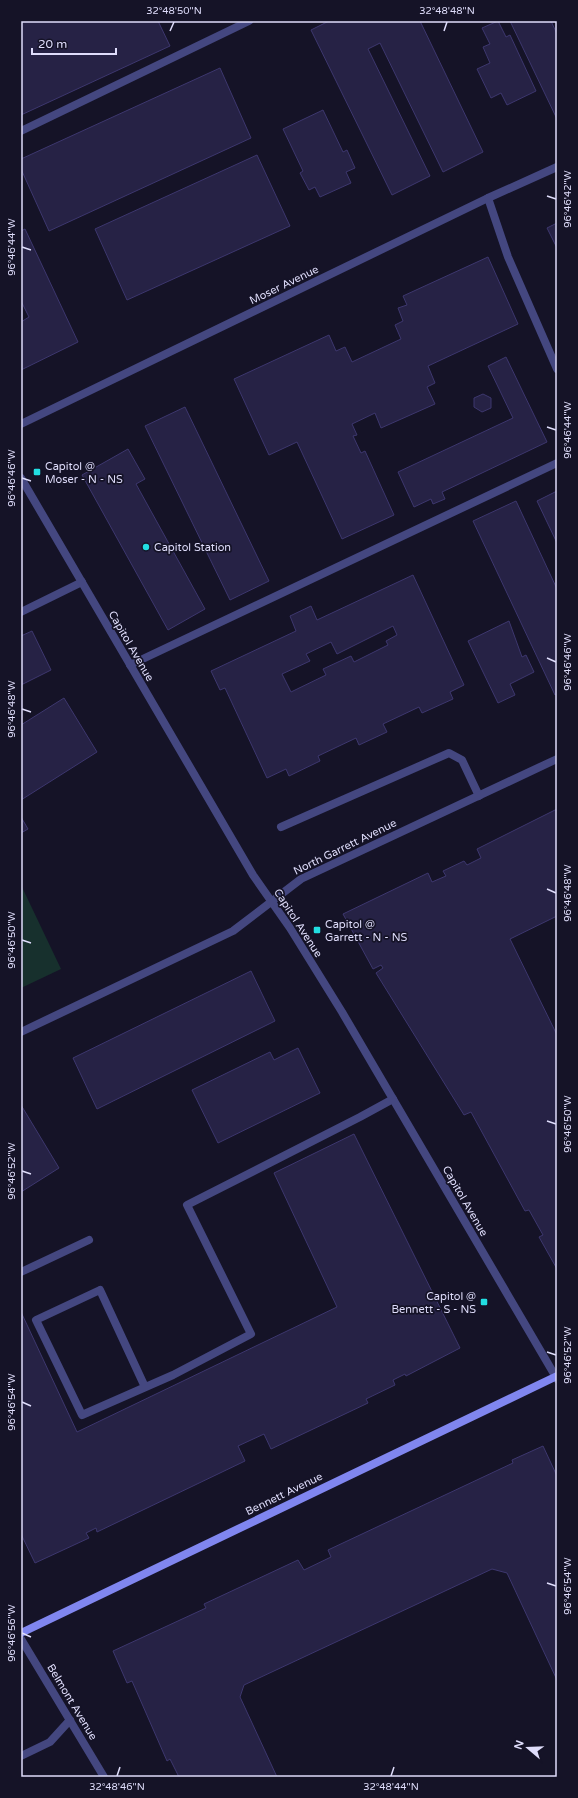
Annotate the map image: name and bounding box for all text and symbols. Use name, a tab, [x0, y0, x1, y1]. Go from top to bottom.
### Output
text: 32°48'50"N	[146, 5, 202, 17]
text: 32°48'48"N	[419, 5, 475, 17]
scale bar	[32, 30, 116, 56]
text: 20 m	[38, 37, 67, 51]
text: 96°46'42"W	[562, 170, 574, 228]
text: 96°46'44"W	[6, 218, 18, 276]
street label: Moser Avenue	[247, 263, 321, 307]
text: 96°46'44"W	[562, 401, 574, 459]
text: 96°46'46"W	[6, 449, 18, 507]
place label: Capitol @ Moser - N - NS	[45, 460, 123, 486]
marker: Capitol @ Moser - N - NS	[32, 467, 42, 477]
place label: Capitol Station	[154, 541, 231, 554]
marker: Capitol Station	[141, 542, 151, 552]
street label: Capitol Avenue	[106, 608, 156, 684]
text: 96°46'46"W	[562, 633, 574, 691]
text: 96°46'48"W	[6, 680, 18, 738]
street label: North Garrett Avenue	[291, 816, 399, 878]
text: 96°46'48"W	[562, 864, 574, 922]
street label: Capitol Avenue	[271, 886, 325, 960]
text: 96°46'50"W	[6, 911, 18, 969]
place label: Capitol @ Garrett - N - NS	[325, 918, 407, 944]
marker: Capitol @ Garrett - N - NS	[312, 925, 322, 935]
text: 96°46'50"W	[562, 1095, 574, 1153]
text: 96°46'52"W	[6, 1142, 18, 1200]
street label: Capitol Avenue	[440, 1163, 490, 1239]
place label: Capitol @ Bennett - S - NS	[391, 1290, 476, 1316]
marker: Capitol @ Bennett - S - NS	[479, 1297, 489, 1307]
text: 96°46'52"W	[562, 1326, 574, 1384]
text: 96°46'54"W	[6, 1373, 18, 1431]
street label: Bennett Avenue	[243, 1470, 325, 1518]
text: 96°46'54"W	[562, 1557, 574, 1615]
text: 96°46'56"W	[6, 1604, 18, 1662]
street label: Belmont Avenue	[44, 1662, 100, 1742]
north arrow	[508, 1728, 548, 1768]
text: N	[511, 1739, 527, 1751]
text: 32°48'46"N	[89, 1781, 145, 1793]
text: 32°48'44"N	[363, 1781, 419, 1793]

